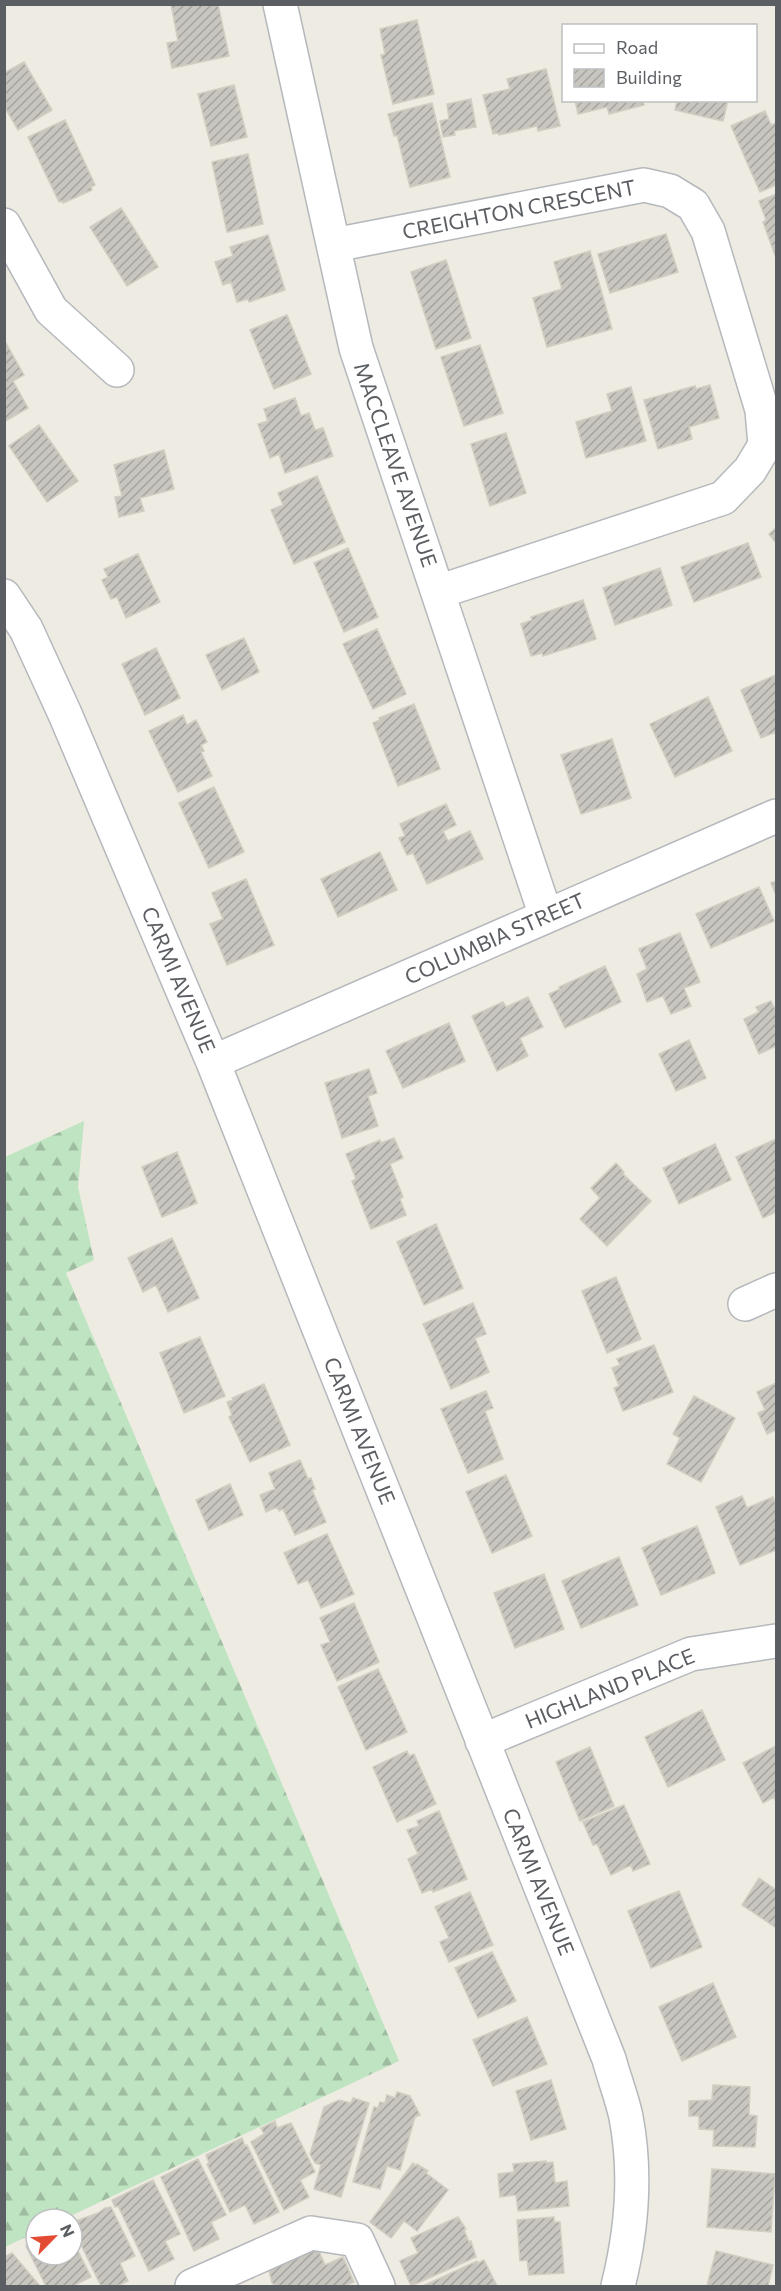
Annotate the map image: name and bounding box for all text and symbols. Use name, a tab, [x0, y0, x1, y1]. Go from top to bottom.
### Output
legend	[562, 24, 757, 102]
text: Road	[616, 36, 658, 58]
text: Building	[616, 66, 682, 88]
street label: CREIGHTON CRESCENT	[400, 174, 637, 243]
street label: MACCLEAVE AVENUE	[350, 359, 443, 570]
street label: COLUMBIA STREET	[400, 887, 588, 989]
street label: CARMI AVENUE	[137, 903, 221, 1056]
street label: CARMI AVENUE	[319, 1353, 401, 1508]
street label: HIGHLAND PLACE	[521, 1642, 698, 1733]
street label: CARMI AVENUE	[498, 1804, 580, 1959]
north arrow	[24, 2207, 84, 2267]
text: N	[57, 2221, 79, 2240]

